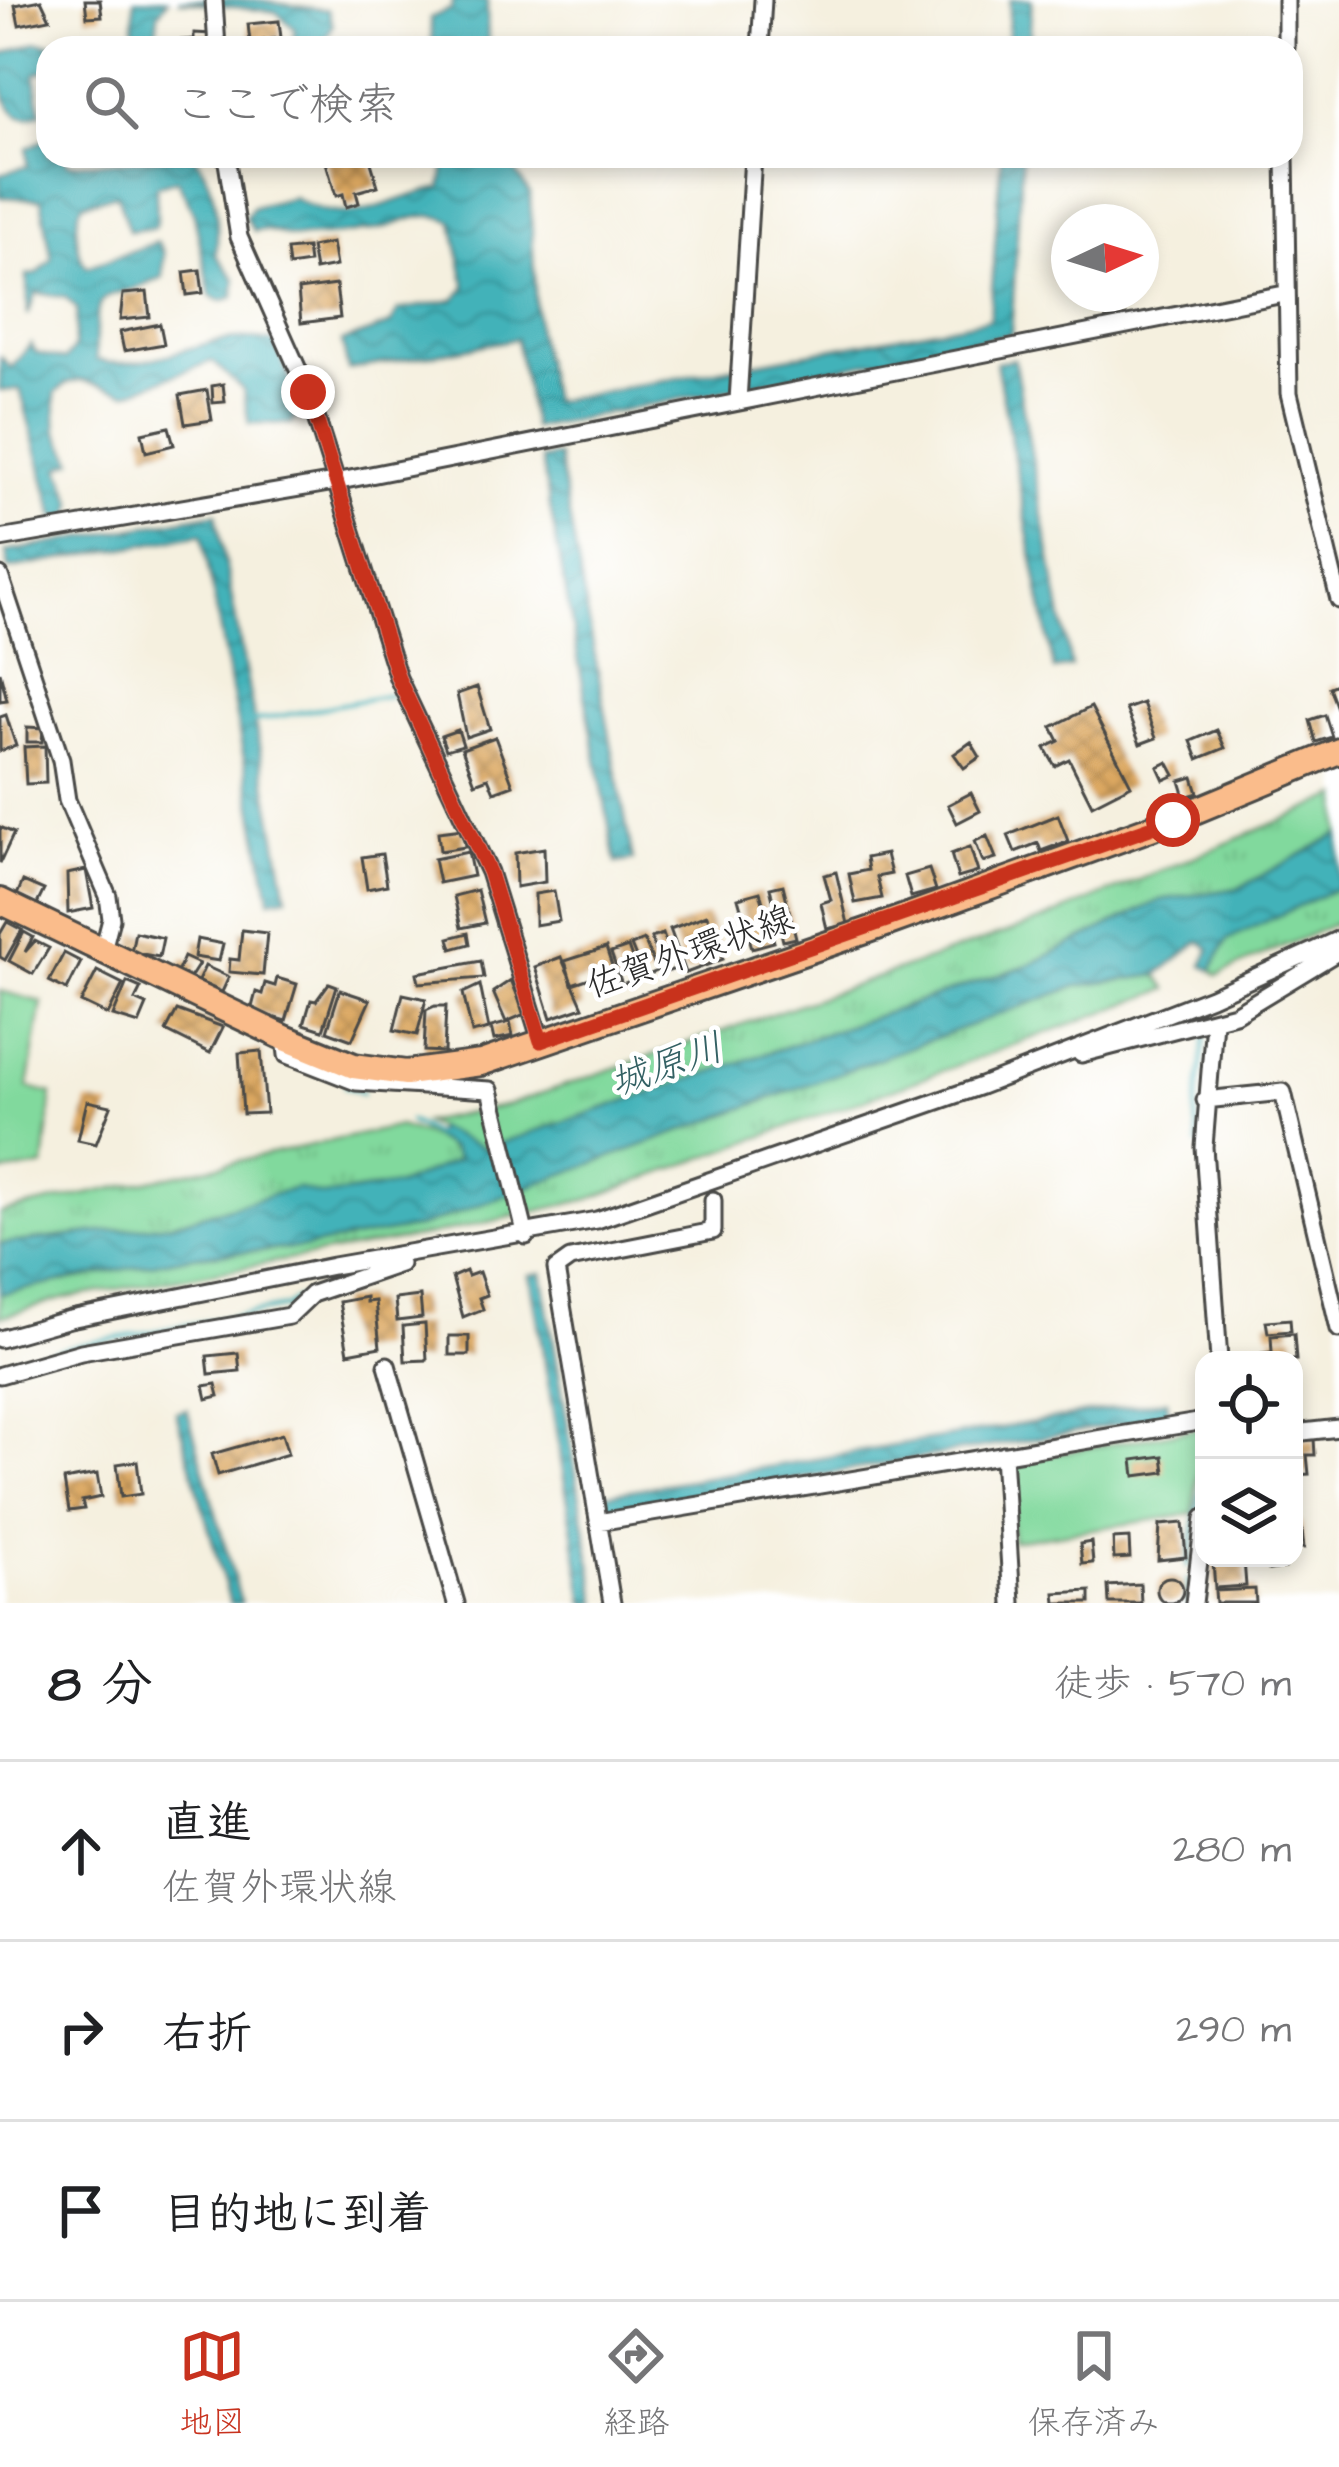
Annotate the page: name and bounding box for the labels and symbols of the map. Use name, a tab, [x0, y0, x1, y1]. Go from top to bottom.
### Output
north arrow	[1051, 204, 1159, 312]
route end	[281, 365, 335, 419]
route start	[1146, 793, 1200, 847]
street label: 佐賀外環状線	[580, 894, 800, 1012]
water label: 城原川	[603, 1021, 731, 1111]

